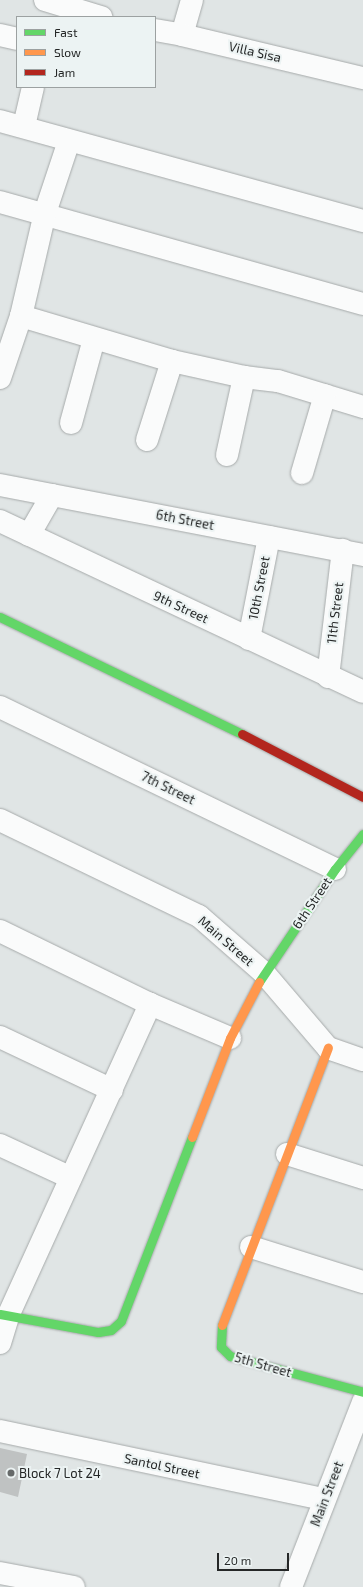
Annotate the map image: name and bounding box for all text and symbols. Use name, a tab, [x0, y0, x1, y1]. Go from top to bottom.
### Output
legend	[16, 16, 156, 88]
text: Fast	[54, 25, 77, 39]
street label: Villa Sisa	[227, 38, 283, 66]
text: Slow	[54, 45, 81, 59]
text: Jam	[54, 65, 75, 79]
street label: 6th Street	[155, 507, 215, 533]
street label: 10th Street	[245, 555, 273, 621]
street label: 11th Street	[323, 581, 347, 645]
street label: 9th Street	[151, 587, 211, 627]
street label: 7th Street	[138, 768, 198, 808]
street label: 6th Street	[289, 874, 335, 932]
street label: Main Street	[195, 913, 257, 969]
street label: 5th Street	[233, 1349, 293, 1381]
street label: Santol Street	[123, 1450, 201, 1482]
street label: Main Street	[307, 1459, 347, 1529]
place label: Block 7 Lot 24	[19, 1465, 101, 1481]
marker: Block 7 Lot 24	[6, 1468, 16, 1478]
scale bar	[219, 1545, 291, 1571]
text: 20 m	[224, 1553, 251, 1567]

